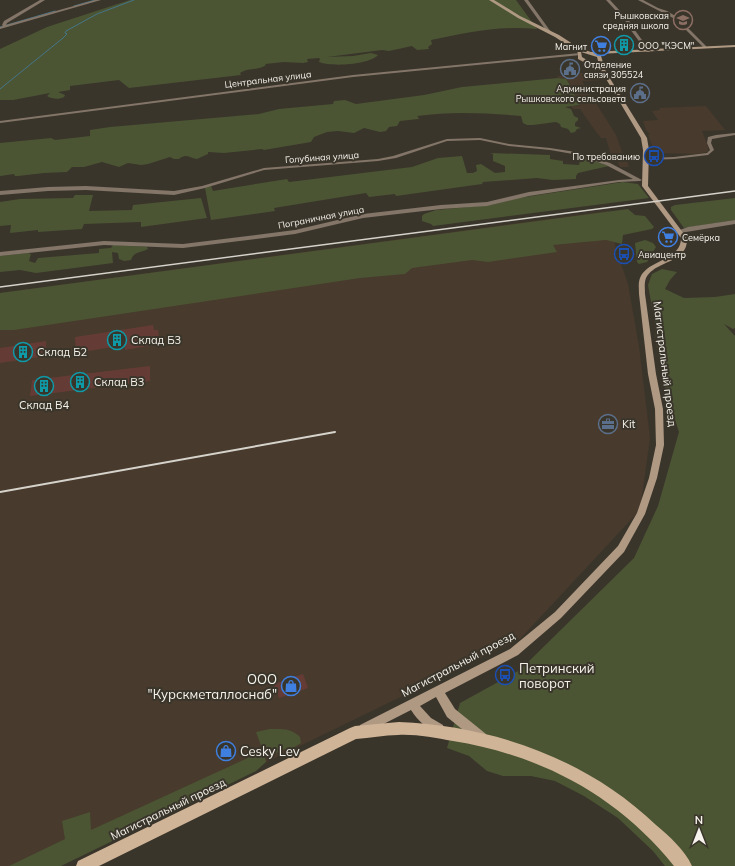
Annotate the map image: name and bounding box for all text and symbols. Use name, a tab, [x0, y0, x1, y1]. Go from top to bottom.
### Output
school or university icon: Рышковская средняя школа	[672, 9, 694, 31]
place label: Рышковская средняя школа	[603, 10, 669, 31]
building icon: ООО "КЭСМ"	[613, 34, 635, 56]
supermarket icon: Магнит	[590, 35, 612, 57]
place label: ООО "КЭСМ"	[638, 40, 694, 51]
place label: Магнит	[555, 41, 588, 52]
public building icon: Отделение связи 305524	[559, 58, 581, 80]
place label: Отделение связи 305524	[584, 59, 644, 80]
street label: Центральная улица	[224, 68, 312, 91]
public building icon: Администрация Рышковского сельсовета	[629, 82, 651, 104]
place label: Администрация Рышковского сельсовета	[516, 83, 626, 104]
bus stop icon: По требованию	[643, 145, 665, 167]
street label: Голубиная улица	[285, 149, 359, 166]
place label: По требованию	[572, 151, 640, 162]
street label: Пограничная улица	[277, 203, 365, 232]
supermarket icon: Семёрка	[657, 226, 679, 248]
place label: Семёрка	[682, 232, 720, 243]
bus stop icon: Авиацентр	[613, 243, 635, 265]
place label: Авиацентр	[638, 249, 686, 260]
street label: Магистральный проезд	[650, 300, 680, 428]
building icon: Склад Б3	[106, 329, 128, 351]
place label: Склад Б3	[131, 333, 181, 347]
building icon: Склад Б2	[12, 341, 34, 363]
place label: Склад Б2	[37, 345, 88, 359]
building icon: Склад В3	[69, 371, 91, 393]
building icon: Склад В4	[33, 375, 55, 397]
place label: Склад В3	[94, 375, 144, 389]
place label: Склад В4	[19, 398, 70, 412]
office icon: Kit	[597, 413, 619, 435]
place label: Kit	[622, 417, 636, 431]
street label: Магистральный проезд	[399, 628, 517, 700]
place label: Петринский поворот	[519, 660, 595, 691]
bus stop icon: Петринский поворот	[494, 664, 516, 686]
place label: ООО "Курскметаллоснаб"	[148, 671, 277, 702]
shop icon: ООО "Курскметаллоснаб"	[280, 675, 302, 697]
shop icon: Cesky Lev	[215, 740, 237, 762]
place label: Cesky Lev	[240, 743, 300, 759]
street label: Магистральный проезд	[108, 775, 228, 843]
north arrow	[679, 810, 719, 850]
text: N	[695, 813, 703, 827]

